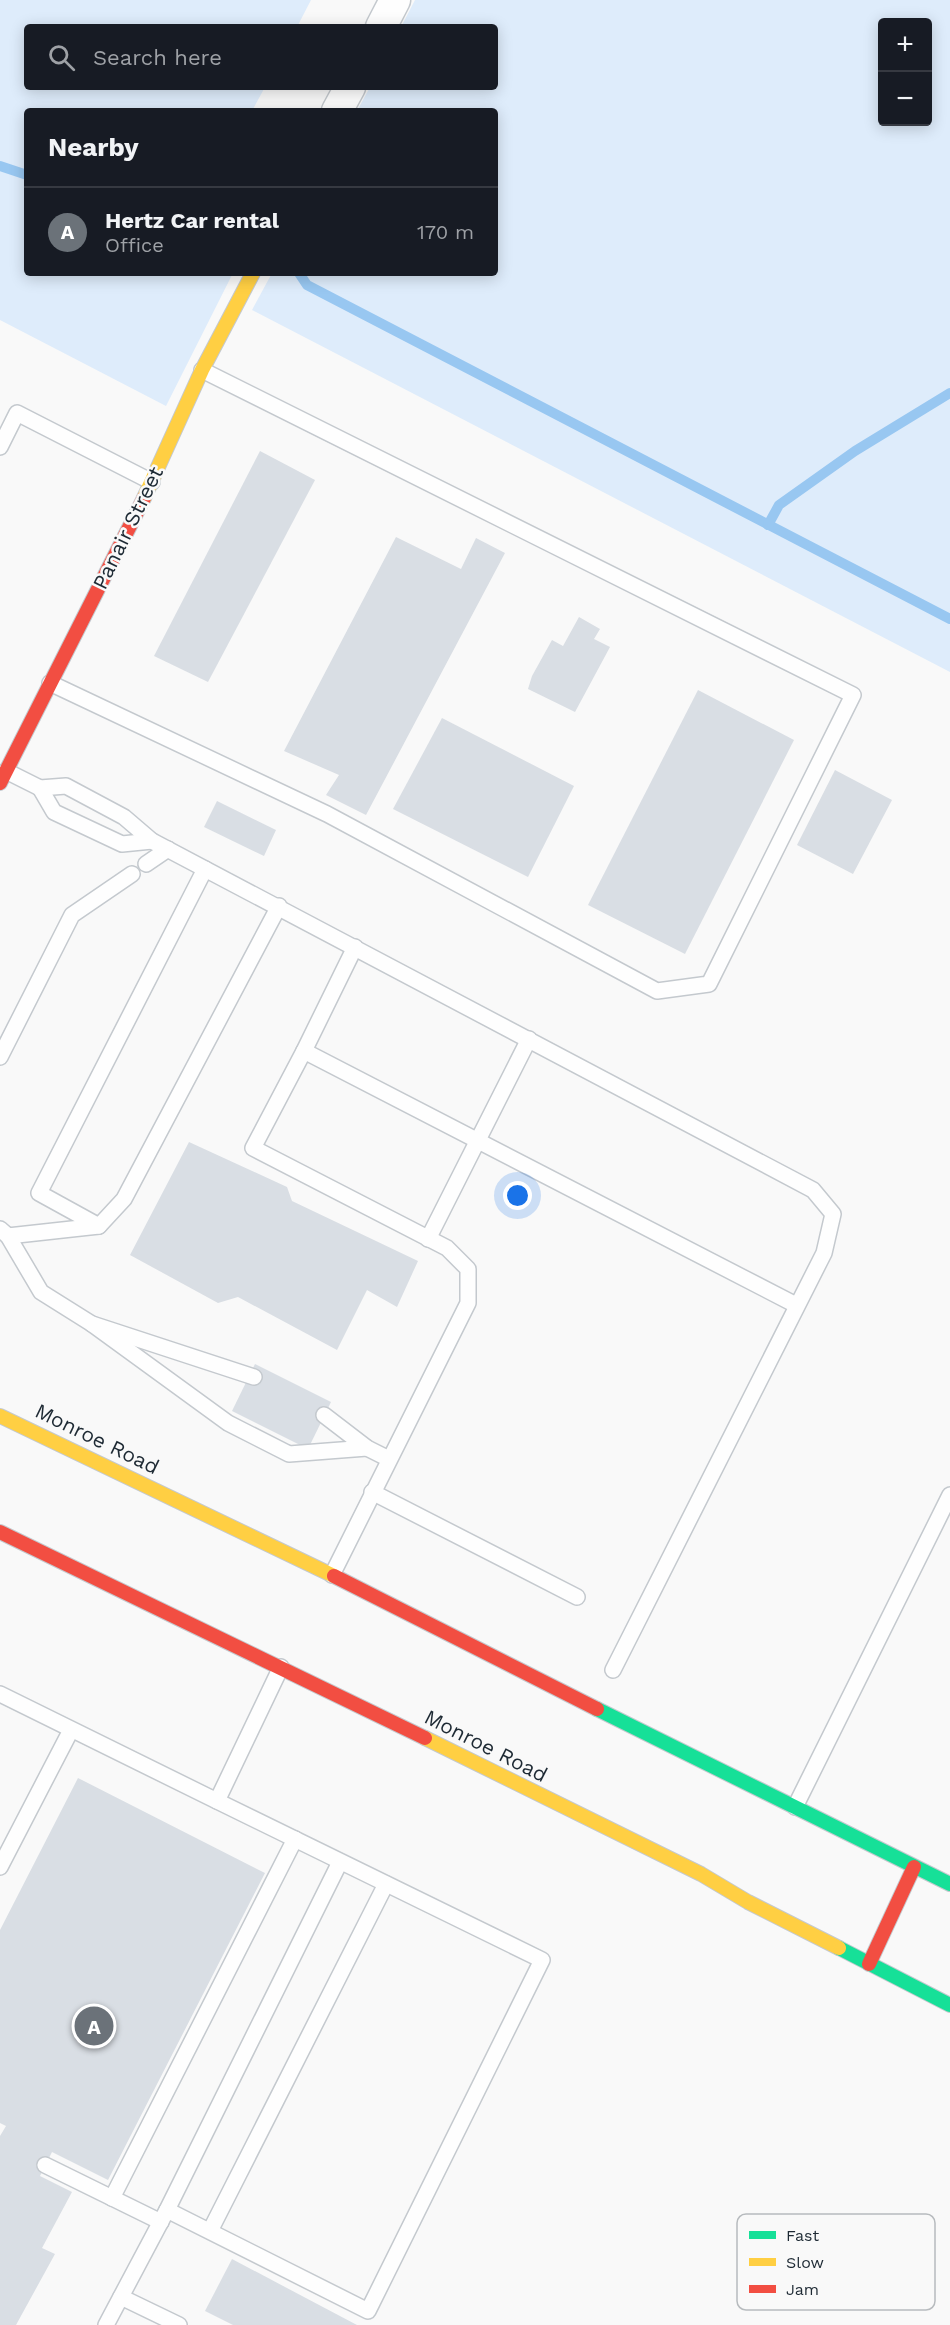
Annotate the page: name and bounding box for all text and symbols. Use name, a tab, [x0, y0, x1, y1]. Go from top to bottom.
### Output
map controls	[878, 18, 932, 126]
button: +	[878, 18, 932, 72]
search box	[24, 24, 498, 90]
icon: search	[45, 41, 78, 74]
text: Search here	[93, 45, 222, 70]
button: −	[878, 72, 932, 126]
text: Nearby	[48, 132, 139, 162]
text: Hertz Car rental	[105, 208, 279, 233]
text: A	[61, 220, 74, 244]
text: 170 m	[417, 220, 474, 244]
text: Office	[105, 233, 164, 257]
street label: Panair Street	[87, 462, 168, 593]
your location	[503, 1181, 532, 1210]
street label: Monroe Road	[31, 1398, 163, 1479]
street label: Monroe Road	[421, 1704, 552, 1787]
pin: A	[74, 2004, 113, 2048]
legend	[737, 2214, 935, 2310]
text: Fast	[786, 2226, 819, 2245]
text: Slow	[786, 2253, 824, 2272]
text: Jam	[786, 2280, 819, 2299]

